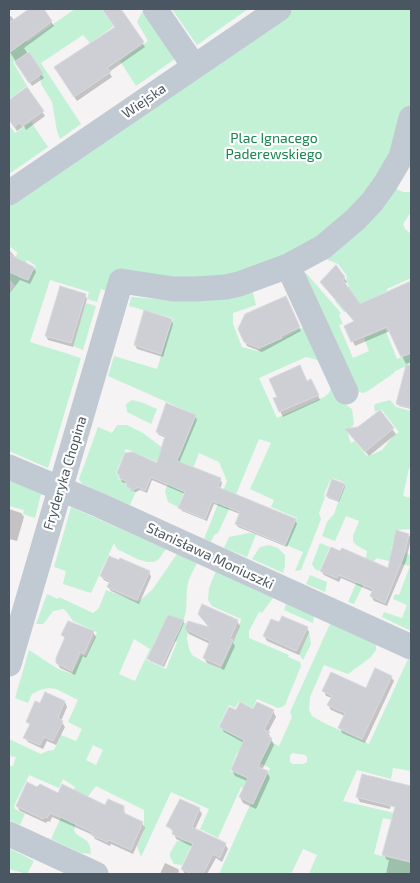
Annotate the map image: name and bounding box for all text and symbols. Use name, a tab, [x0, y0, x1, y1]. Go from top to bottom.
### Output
street label: Wiejska	[119, 80, 169, 122]
park label: Plac Ignacego Paderewskiego	[226, 130, 322, 162]
street label: Fryderyka Chopina	[40, 414, 90, 532]
street label: Stanisława Moniuszki	[144, 519, 276, 593]

